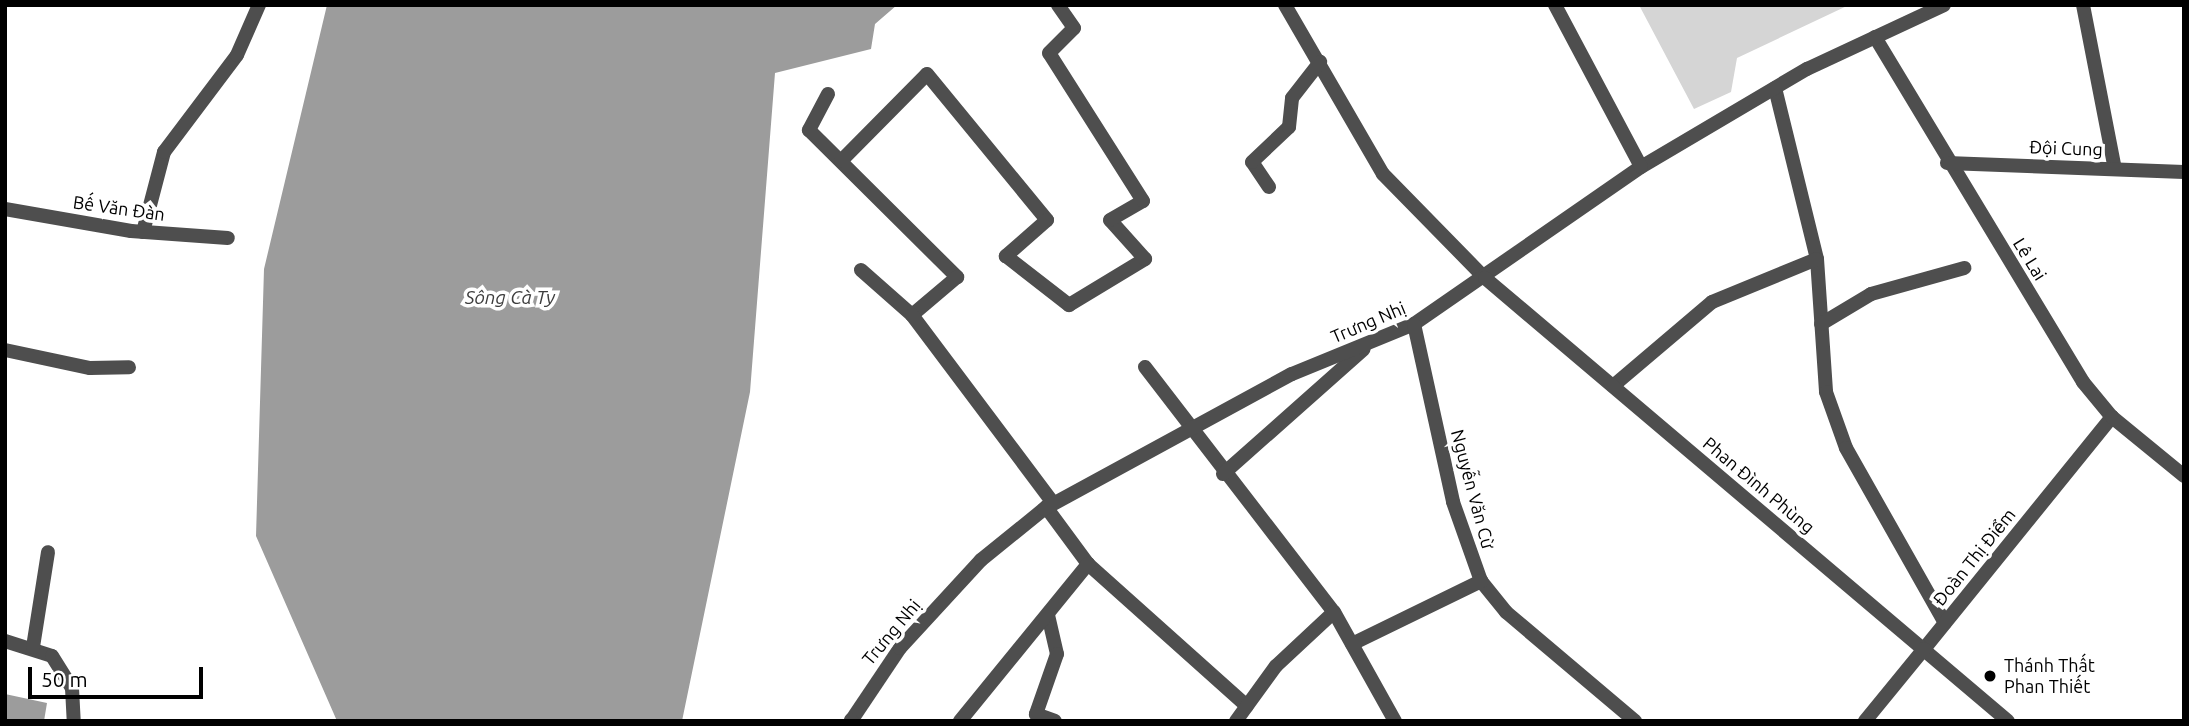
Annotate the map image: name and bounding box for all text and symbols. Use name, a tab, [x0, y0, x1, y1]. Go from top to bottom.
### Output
street label: Đội Cung	[2029, 136, 2103, 160]
street label: Bế Văn Đàn	[72, 191, 166, 225]
street label: Lê Lai	[2009, 234, 2051, 284]
water label: Sông Cà Ty	[465, 287, 555, 309]
street label: Trưng Nhị	[1327, 297, 1409, 347]
street label: Nguyễn Văn Cừ	[1447, 427, 1499, 551]
street label: Phan Đình Phùng	[1699, 432, 1819, 538]
street label: Đoàn Thị Điểm	[1928, 504, 2020, 610]
street label: Trưng Nhị	[857, 595, 925, 669]
scale bar	[32, 652, 206, 696]
place label: Thánh Thất Phan Thiết	[2004, 655, 2095, 698]
text: 50 m	[41, 667, 88, 691]
marker: Thánh Thất Phan Thiết	[1982, 668, 1998, 684]

